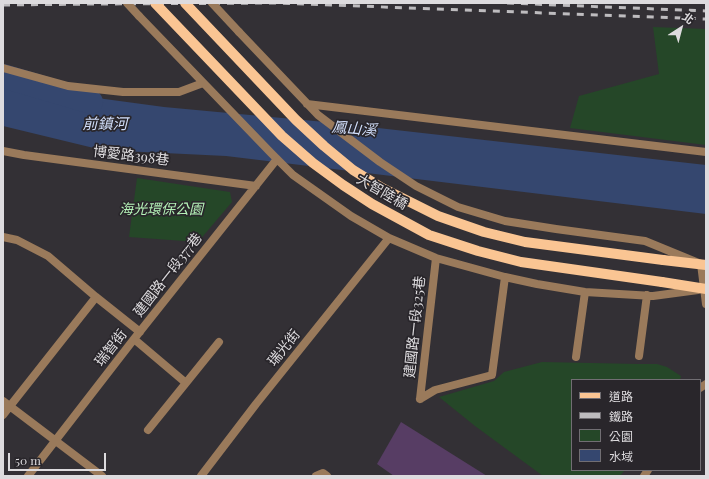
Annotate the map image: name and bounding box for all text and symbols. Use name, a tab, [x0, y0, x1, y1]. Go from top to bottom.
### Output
north arrow	[661, 8, 701, 48]
text: 北	[679, 9, 697, 27]
water label: 前鎮河	[83, 115, 127, 133]
water label: 鳳山溪	[331, 118, 377, 140]
street label: 博愛路398巷	[92, 143, 170, 169]
street label: 大智陸橋	[354, 171, 410, 213]
park label: 海光環保公園	[119, 202, 203, 218]
street label: 建國路一段377巷	[130, 230, 206, 320]
street label: 建國路一段325巷	[401, 275, 429, 379]
street label: 瑞智街	[91, 326, 131, 370]
street label: 瑞光街	[264, 326, 304, 370]
legend	[571, 379, 701, 471]
text: 道路	[609, 388, 633, 404]
text: 鐵路	[609, 408, 633, 424]
text: 公園	[609, 428, 633, 444]
scale bar	[10, 445, 108, 471]
text: 水域	[609, 448, 633, 464]
text: 50 m	[15, 452, 41, 468]

